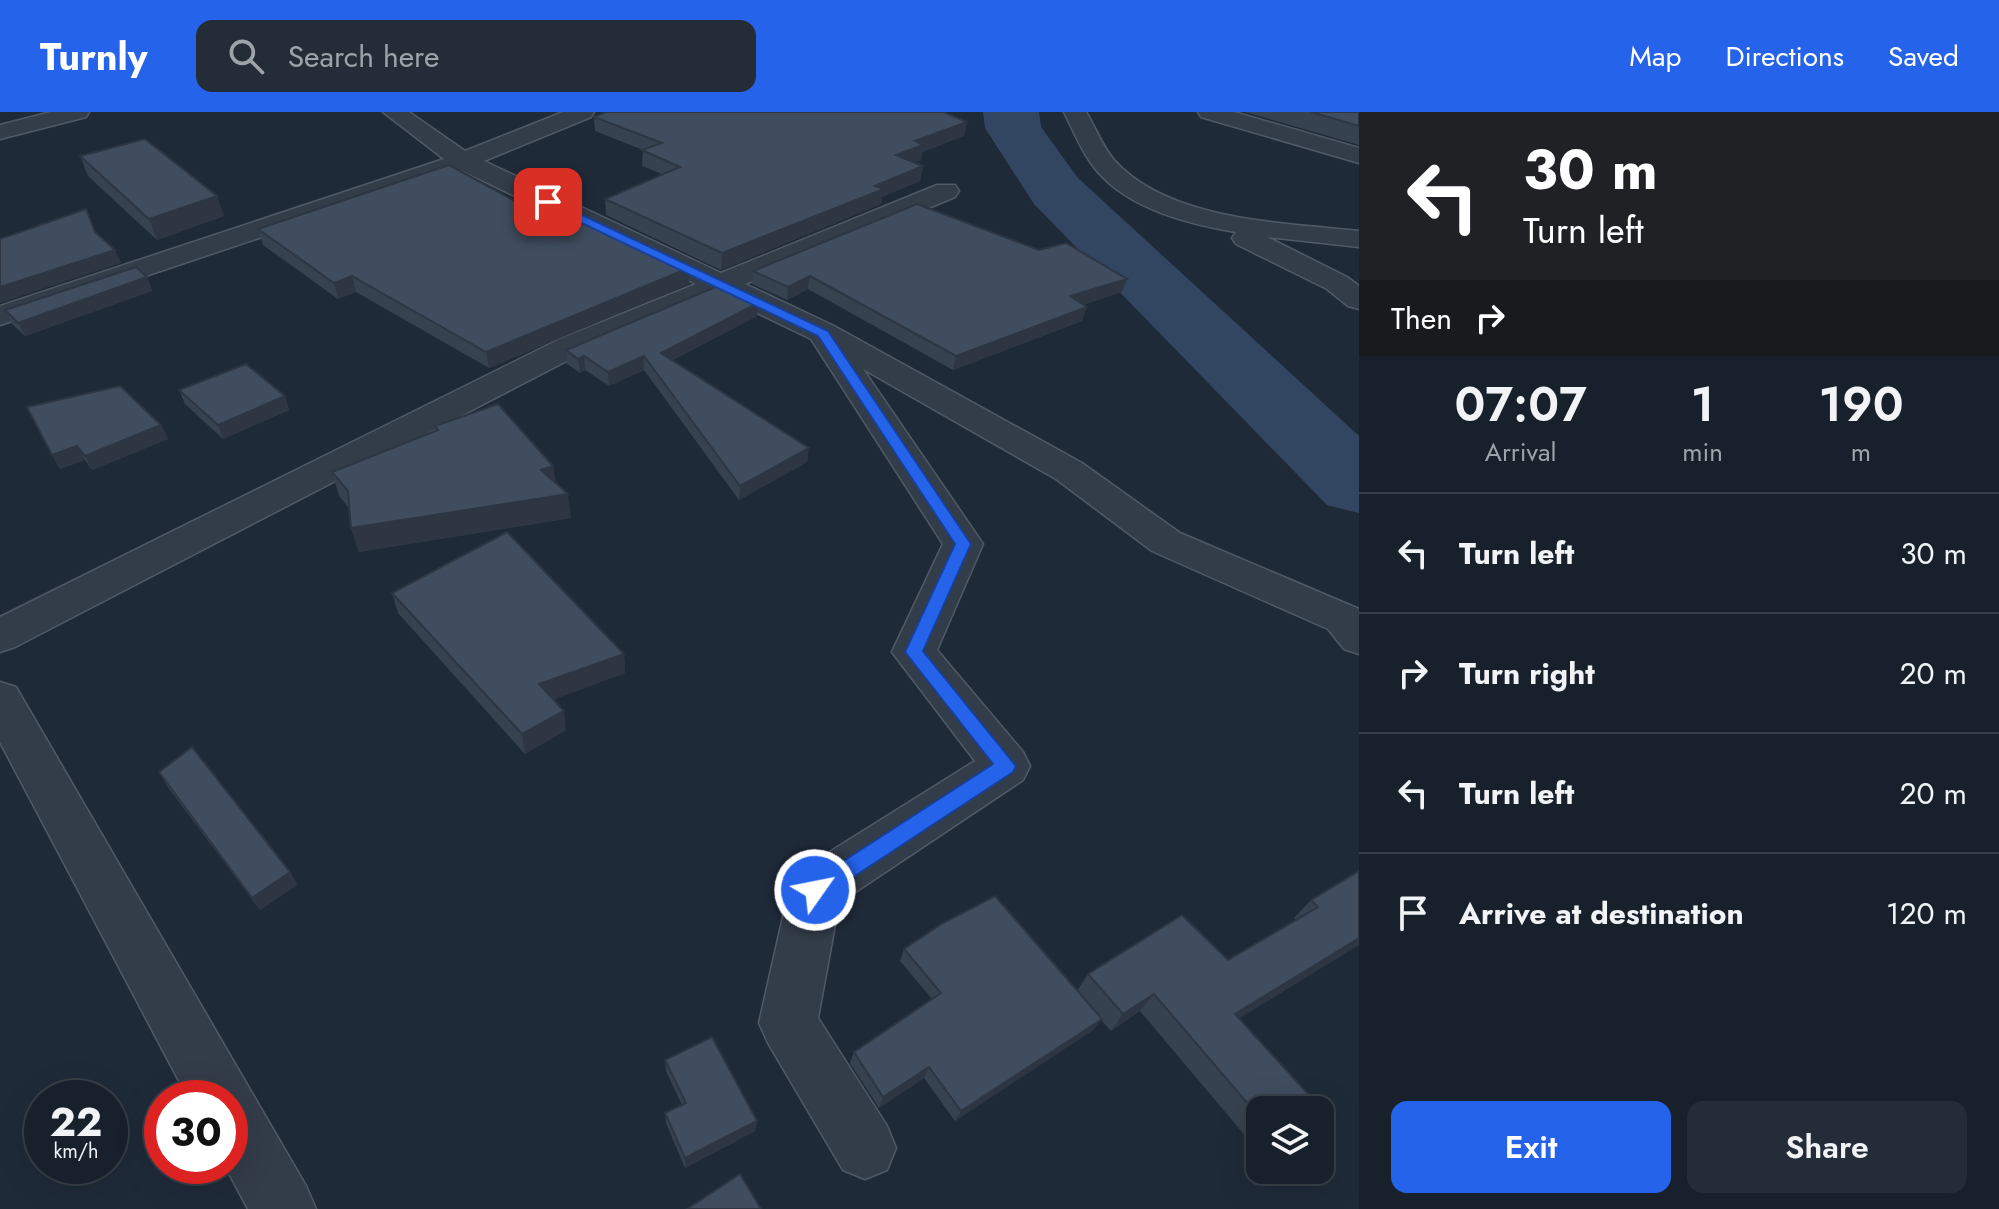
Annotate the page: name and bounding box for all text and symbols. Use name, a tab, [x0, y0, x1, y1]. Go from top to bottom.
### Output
search box	[196, 20, 756, 92]
text: Turnly	[40, 29, 148, 84]
icon: search	[224, 34, 268, 78]
text: Search here	[288, 35, 439, 78]
text: Map	[1629, 36, 1681, 77]
text: Directions	[1725, 36, 1844, 77]
text: Saved	[1888, 36, 1959, 77]
text: 30 m	[1523, 129, 1658, 210]
icon: left	[1391, 144, 1495, 248]
pin	[514, 168, 582, 236]
icon: arrive	[526, 180, 570, 224]
text: Turn left	[1523, 204, 1644, 256]
icon: right	[1468, 296, 1512, 340]
text: Then	[1391, 297, 1452, 340]
text: 07:07	[1454, 370, 1587, 439]
text: 1	[1691, 370, 1714, 439]
text: 190	[1818, 370, 1904, 439]
text: Arrival	[1485, 433, 1556, 471]
text: min	[1682, 433, 1723, 471]
text: m	[1851, 433, 1871, 471]
icon: left	[1391, 531, 1435, 575]
text: Turn left	[1459, 532, 1574, 575]
text: 30 m	[1900, 532, 1967, 575]
icon: right	[1391, 651, 1435, 695]
text: Turn right	[1459, 652, 1595, 695]
text: 20 m	[1900, 652, 1967, 695]
icon: left	[1391, 771, 1435, 815]
text: Turn left	[1459, 772, 1574, 815]
text: 20 m	[1900, 772, 1967, 815]
position arrow	[773, 848, 857, 932]
icon: arrive	[1391, 891, 1435, 935]
text: Arrive at destination	[1459, 892, 1744, 935]
text: 120 m	[1886, 892, 1967, 935]
speed limit sign: 30	[144, 1080, 248, 1184]
text: 22	[50, 1093, 102, 1151]
map controls	[1246, 1096, 1334, 1184]
button: layers	[1246, 1096, 1334, 1184]
button: Exit	[1391, 1101, 1671, 1193]
button: Share	[1687, 1101, 1967, 1193]
text: km/h	[53, 1137, 99, 1166]

